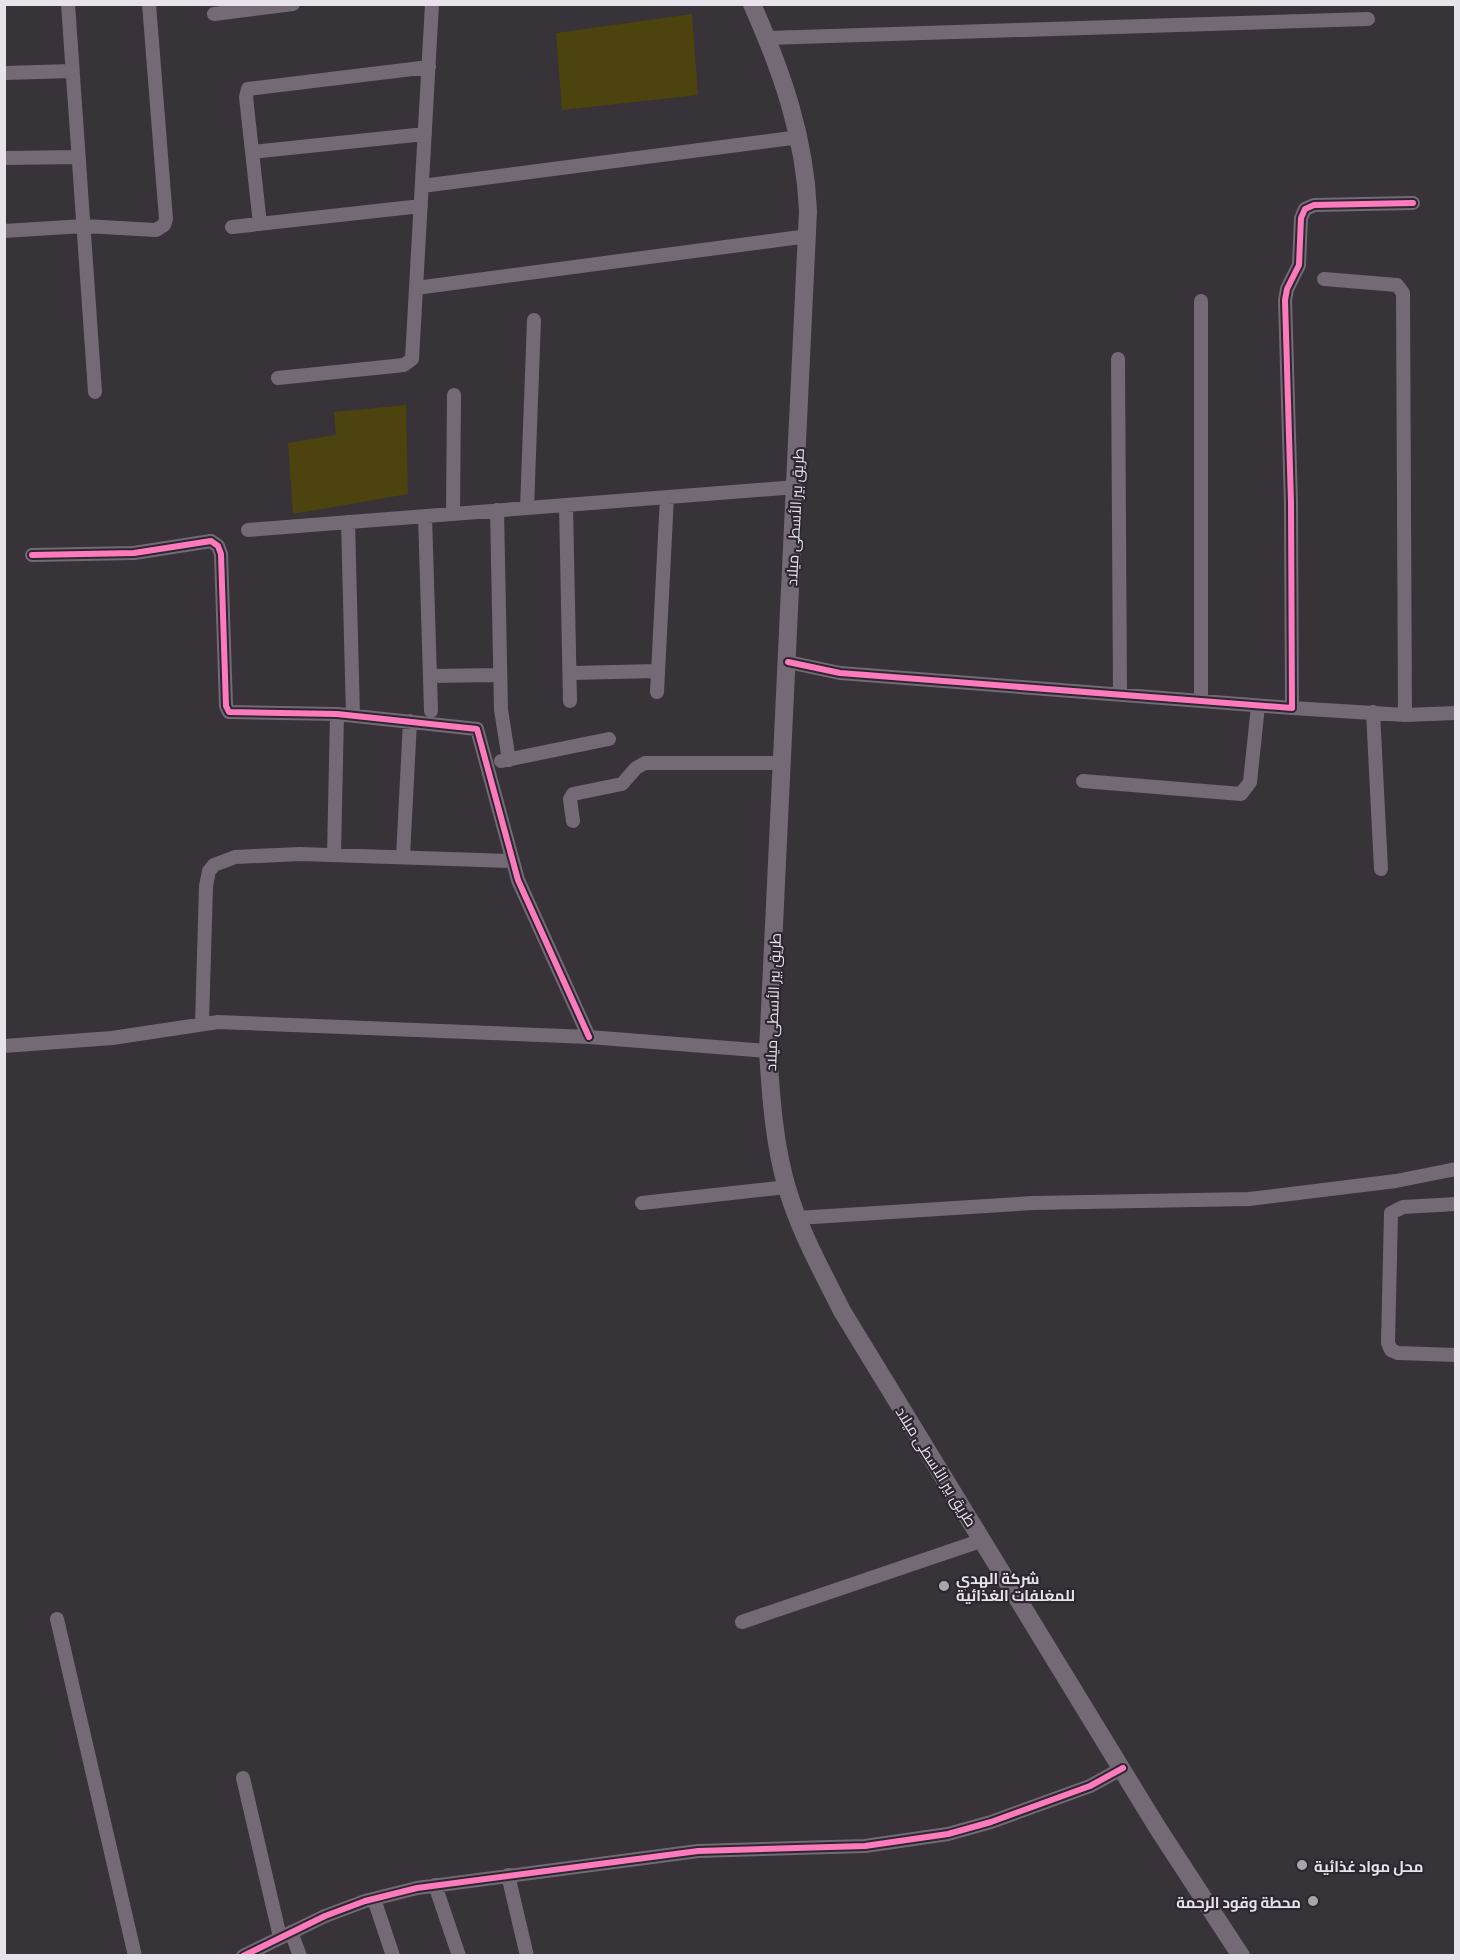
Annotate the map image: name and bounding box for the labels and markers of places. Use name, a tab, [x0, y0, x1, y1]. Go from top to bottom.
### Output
place label: شركة الهدي للمغلفات الغذائية	[956, 1566, 1075, 1606]
marker: شركة الهدي للمغلفات الغذائية	[937, 1579, 951, 1593]
place label: محل مواد غذائية	[1314, 1854, 1424, 1877]
marker: محل مواد غذائية	[1295, 1858, 1309, 1872]
place label: محطة وقود الرحمة	[1176, 1890, 1301, 1913]
marker: محطة وقود الرحمة	[1306, 1894, 1320, 1908]

